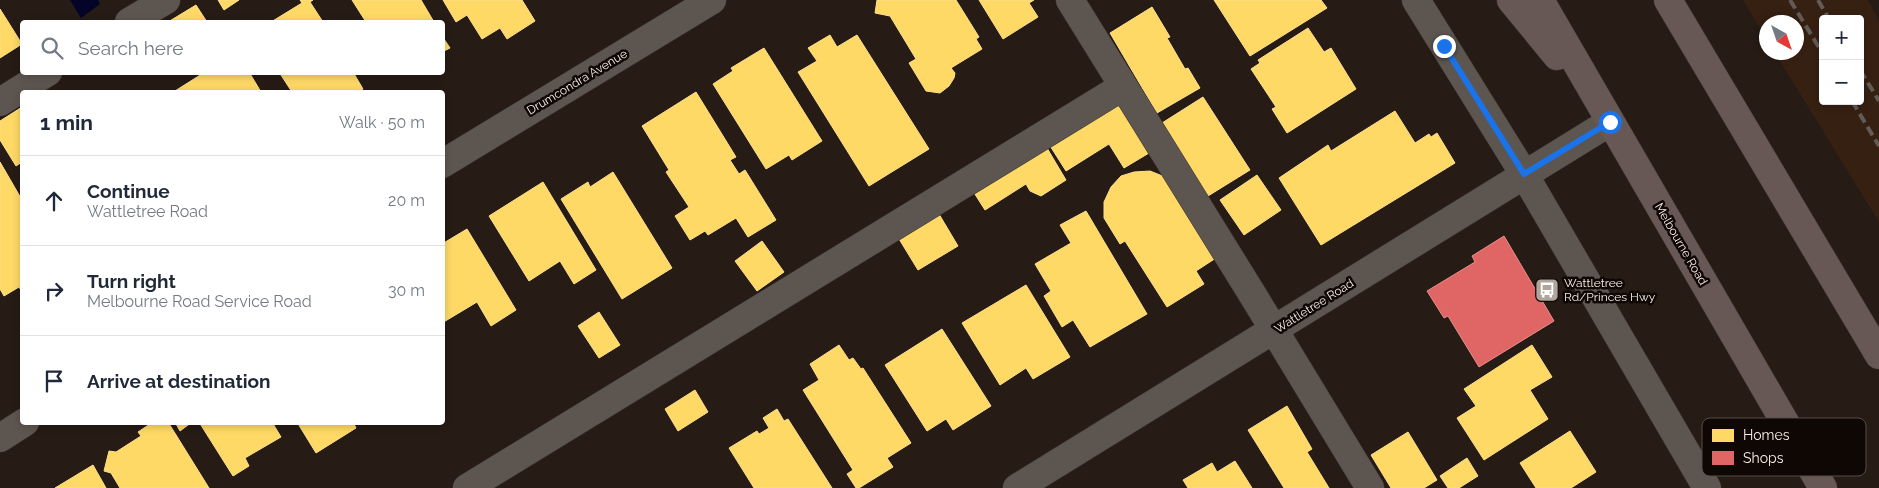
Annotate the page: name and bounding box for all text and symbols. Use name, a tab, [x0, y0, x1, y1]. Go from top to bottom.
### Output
north arrow	[1759, 15, 1804, 60]
map controls	[1819, 15, 1864, 105]
button: +	[1819, 15, 1864, 60]
search box	[20, 20, 445, 75]
icon: search	[38, 34, 66, 62]
route end	[1433, 35, 1456, 58]
text: Search here	[78, 37, 184, 59]
street label: Drumcondra Avenue	[524, 46, 630, 118]
button: −	[1819, 60, 1864, 105]
text: 1 min	[40, 110, 93, 135]
route start	[1599, 111, 1622, 134]
text: Walk · 50 m	[339, 113, 425, 132]
text: Continue	[87, 180, 170, 202]
icon: ahead	[40, 187, 68, 215]
text: 20 m	[388, 191, 425, 210]
street label: Melbourne Road	[1652, 200, 1710, 288]
text: Wattletree Road	[87, 202, 208, 221]
text: Turn right	[87, 270, 176, 292]
street label: Wattletree Road	[1272, 276, 1356, 336]
place label: Wattletree Rd/Princes Hwy	[1564, 276, 1656, 304]
icon: right	[40, 277, 68, 305]
bus stop icon: Wattletree Rd/Princes Hwy	[1534, 277, 1560, 303]
text: 30 m	[388, 281, 425, 300]
text: Melbourne Road Service Road	[87, 292, 312, 311]
icon: arrive	[40, 367, 68, 395]
text: Arrive at destination	[87, 370, 271, 392]
legend	[1702, 418, 1866, 476]
text: Homes	[1743, 427, 1790, 443]
text: Shops	[1743, 450, 1784, 466]

